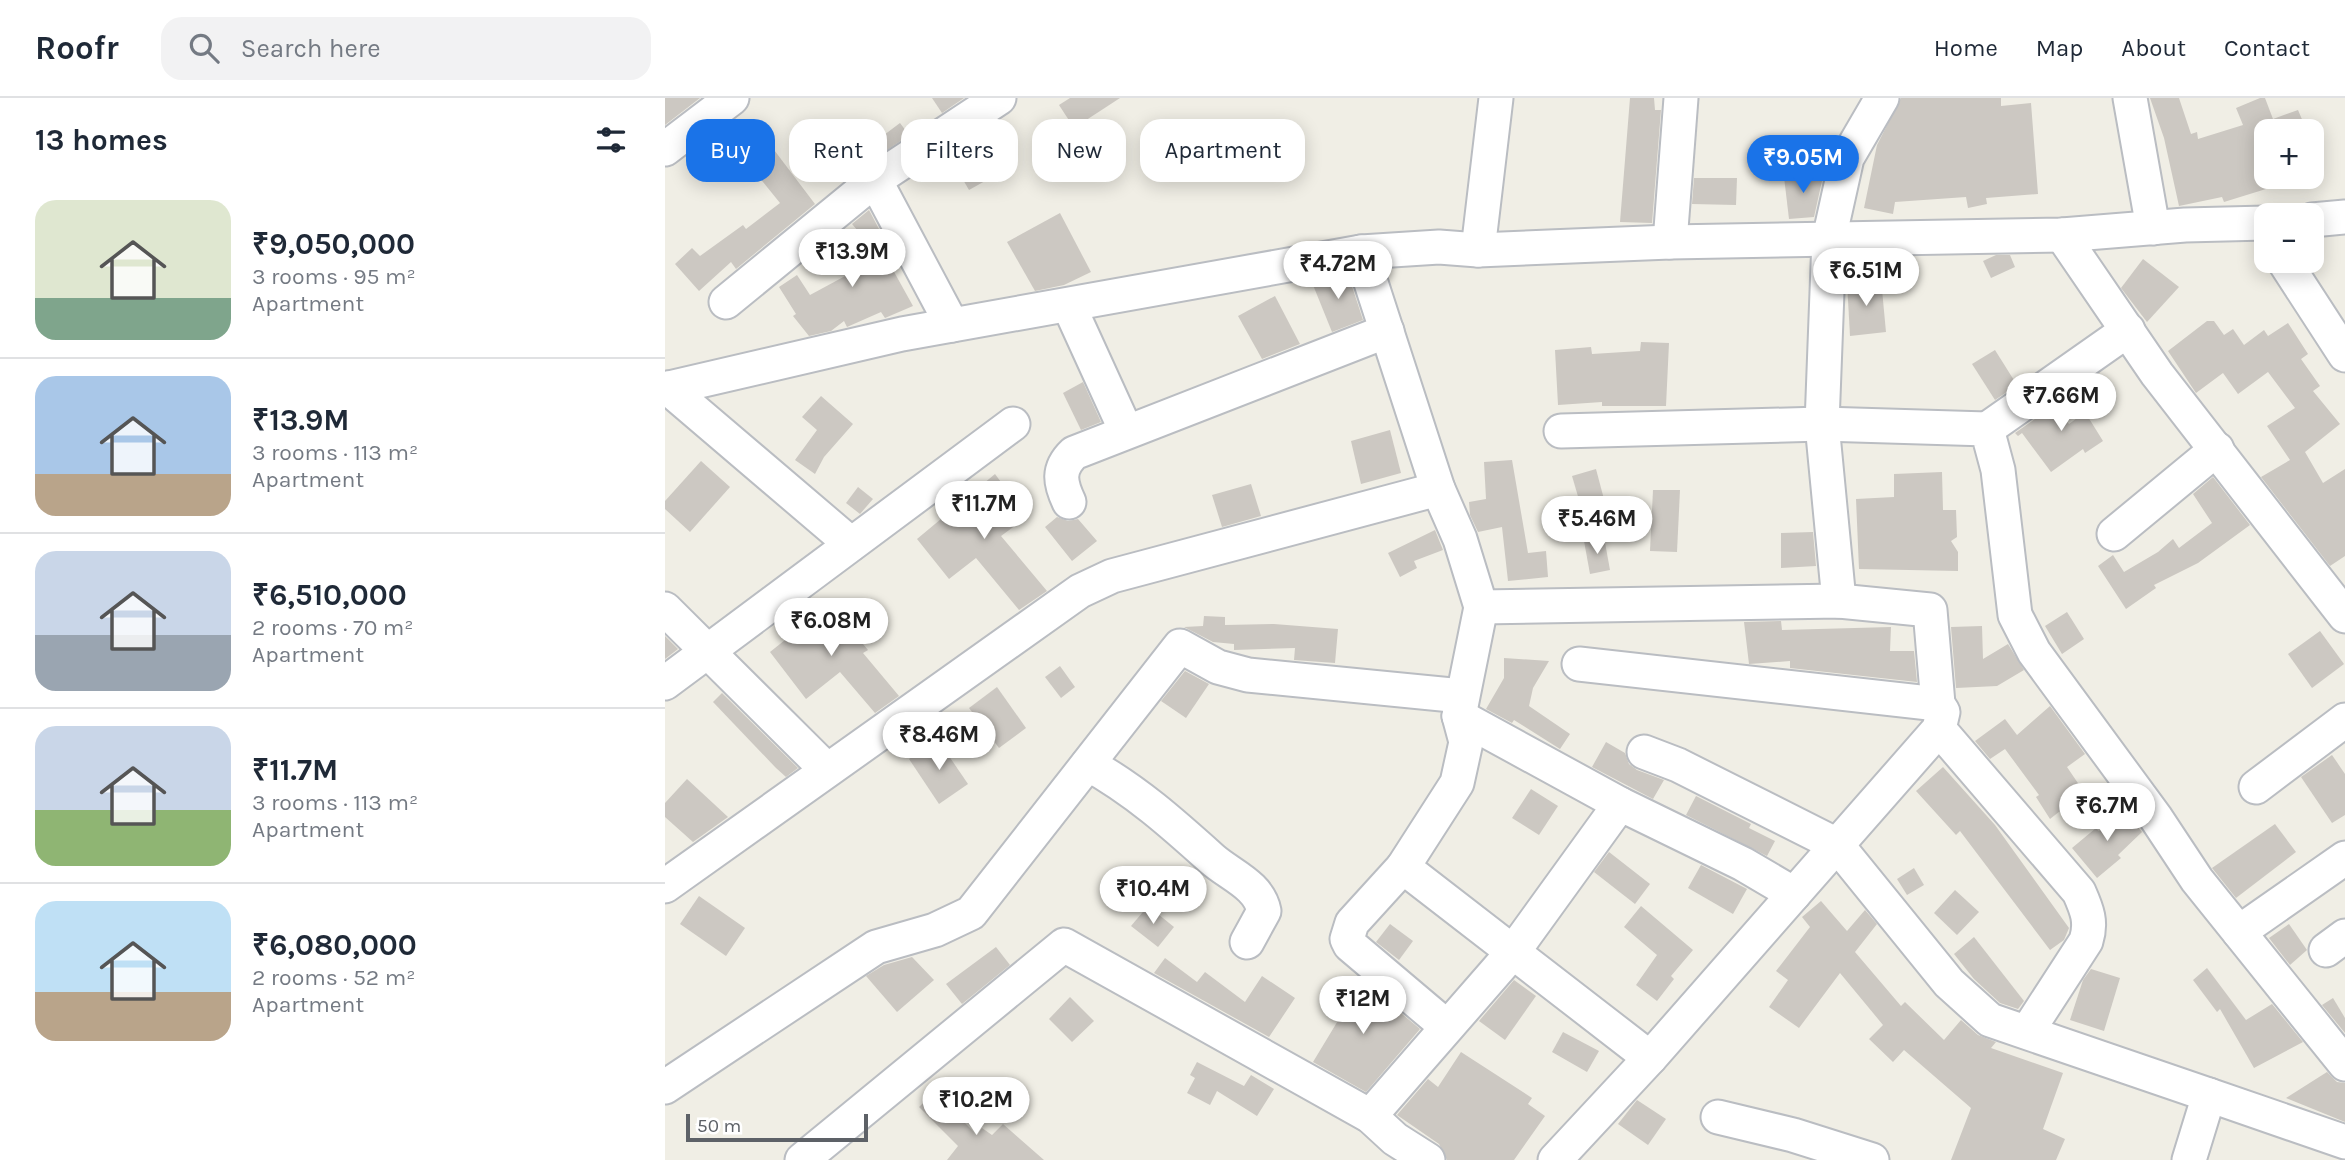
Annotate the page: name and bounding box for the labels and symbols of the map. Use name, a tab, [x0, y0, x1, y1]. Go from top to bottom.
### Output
pin: ₹9.05M	[1746, 136, 1860, 195]
pin: ₹13.9M	[795, 230, 909, 289]
pin: ₹4.72M	[1281, 242, 1395, 301]
pin: ₹6.51M	[1809, 248, 1923, 308]
pin: ₹7.66M	[2004, 374, 2118, 433]
pin: ₹11.7M	[927, 482, 1041, 541]
pin: ₹5.46M	[1540, 496, 1654, 556]
pin: ₹6.08M	[774, 598, 888, 658]
pin: ₹8.46M	[882, 712, 996, 772]
pin: ₹6.7M	[2058, 784, 2156, 843]
pin: ₹10.4M	[1096, 866, 1210, 926]
pin: ₹12M	[1322, 976, 1404, 1036]
pin: ₹10.2M	[919, 1077, 1033, 1137]
scale bar	[686, 1111, 868, 1143]

